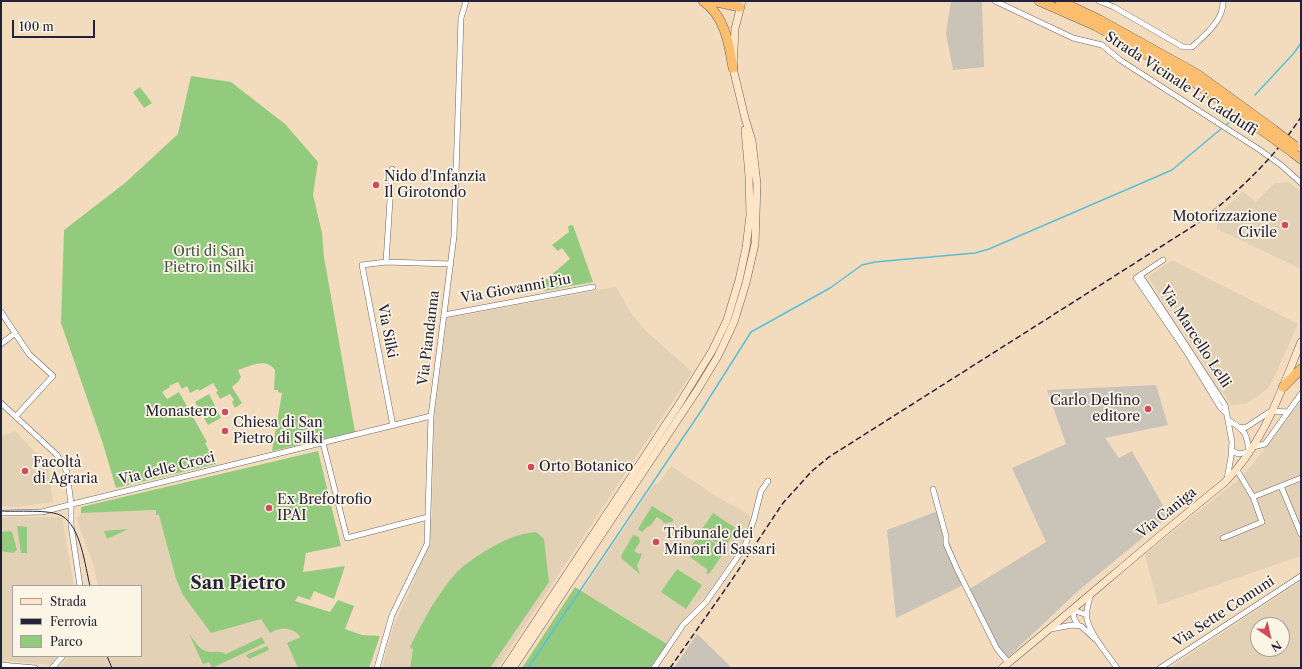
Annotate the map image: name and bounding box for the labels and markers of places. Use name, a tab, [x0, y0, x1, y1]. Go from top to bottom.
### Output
place label: Nido d'Infanzia Il Girotondo	[384, 169, 486, 202]
marker: Nido d'Infanzia Il Girotondo	[371, 180, 381, 190]
place label: Motorizzazione Civile	[1172, 209, 1277, 242]
marker: Motorizzazione Civile	[1280, 220, 1290, 230]
place label: Carlo Delfino editore	[1050, 393, 1140, 426]
place label: Monastero	[145, 404, 217, 420]
marker: Carlo Delfino editore	[1143, 404, 1153, 414]
marker: Monastero	[220, 407, 230, 417]
place label: Chiesa di San Pietro di Silki	[233, 415, 323, 448]
marker: Chiesa di San Pietro di Silki	[220, 426, 230, 436]
place label: Facoltà di Agraria	[33, 455, 98, 488]
place label: Orto Botanico	[539, 459, 633, 475]
marker: Orto Botanico	[526, 462, 536, 472]
marker: Facoltà di Agraria	[20, 466, 30, 476]
place label: Ex Brefotrofio IPAI	[277, 492, 372, 524]
marker: Ex Brefotrofio IPAI	[264, 503, 274, 513]
place label: Tribunale dei Minori di Sassari	[664, 526, 776, 558]
marker: Tribunale dei Minori di Sassari	[651, 537, 661, 547]

